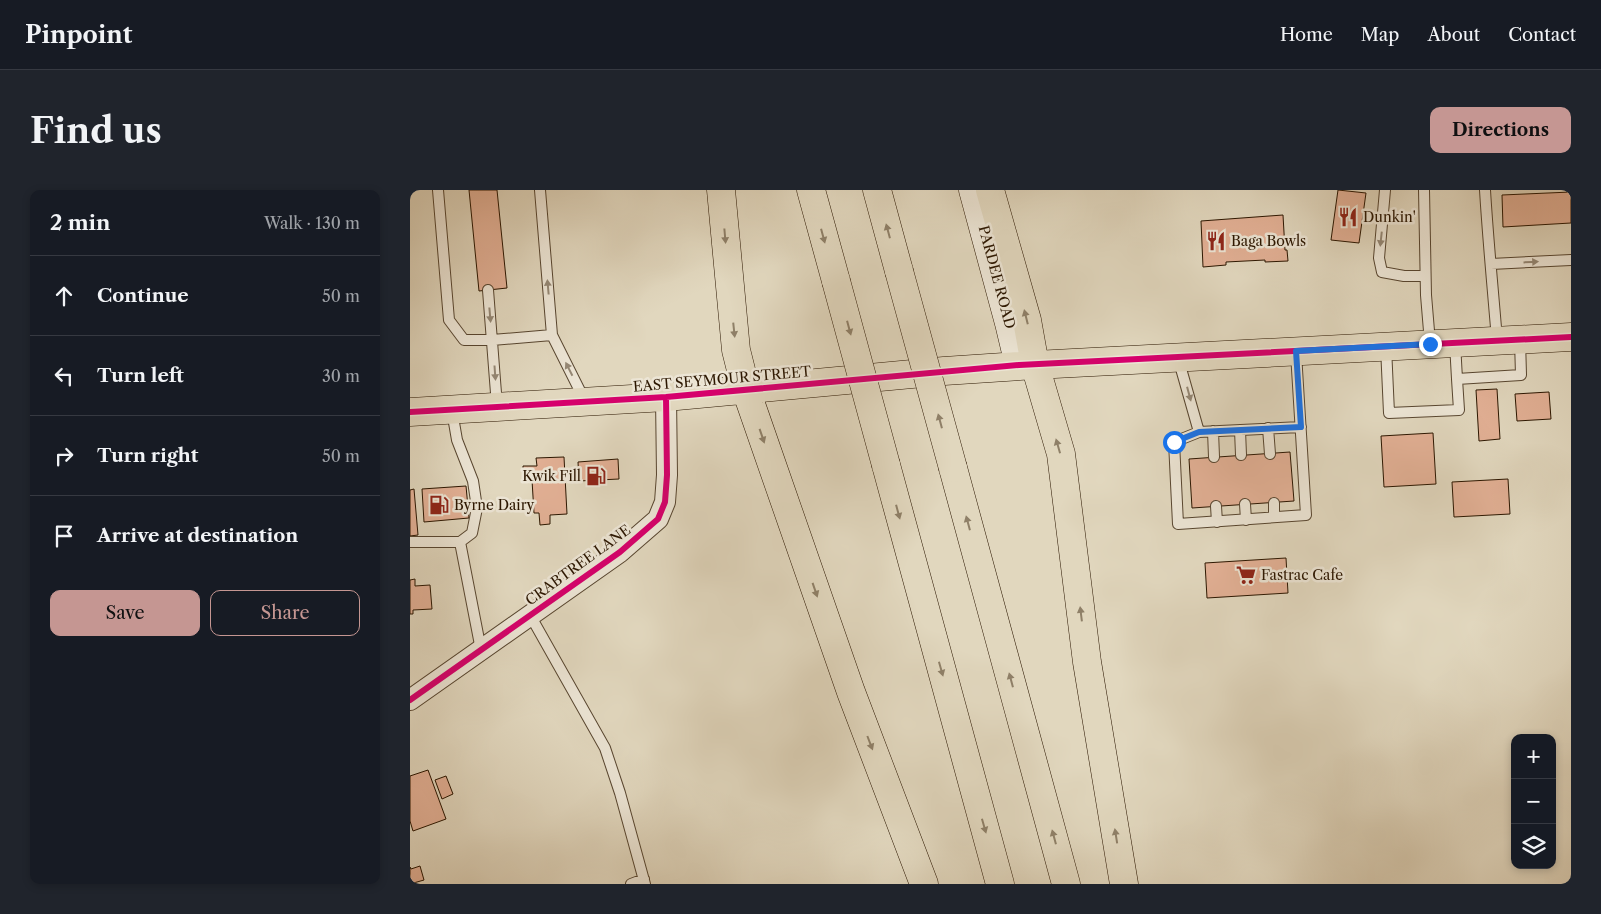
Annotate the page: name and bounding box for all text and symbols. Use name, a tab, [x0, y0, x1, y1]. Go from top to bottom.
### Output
text: Pinpoint	[25, 20, 132, 49]
text: Home	[1280, 24, 1333, 46]
text: Map	[1361, 24, 1399, 46]
text: About	[1427, 24, 1480, 46]
text: Contact	[1508, 24, 1576, 46]
button: Directions	[1430, 107, 1571, 153]
text: Find us	[30, 109, 162, 152]
restaurant icon: Dunkin'	[1337, 206, 1359, 228]
place label: Dunkin'	[1363, 208, 1416, 226]
text: 2 min	[50, 210, 110, 235]
text: Walk · 130 m	[264, 213, 360, 233]
one-way arrow	[884, 223, 892, 238]
street label: PARDEE ROAD	[975, 223, 1019, 331]
one-way arrow	[721, 228, 729, 244]
one-way arrow	[820, 228, 828, 243]
restaurant icon: Baga Bowls	[1205, 230, 1227, 252]
one-way arrow	[1377, 231, 1385, 247]
place label: Baga Bowls	[1231, 232, 1306, 250]
one-way arrow	[1523, 258, 1539, 266]
one-way arrow	[544, 278, 552, 294]
icon: ahead	[50, 282, 78, 310]
text: Continue	[97, 284, 189, 307]
text: 50 m	[322, 286, 360, 306]
one-way arrow	[487, 307, 495, 323]
one-way arrow	[1022, 310, 1030, 325]
one-way arrow	[845, 321, 853, 336]
one-way arrow	[730, 323, 738, 339]
route end	[1419, 333, 1442, 356]
one-way arrow	[565, 361, 573, 376]
icon: left	[50, 362, 78, 390]
street label: EAST SEYMOUR STREET	[632, 362, 812, 396]
text: Turn left	[97, 364, 184, 387]
text: 30 m	[322, 366, 360, 386]
one-way arrow	[491, 366, 499, 382]
one-way arrow	[1185, 387, 1193, 402]
one-way arrow	[936, 413, 944, 428]
one-way arrow	[759, 429, 766, 444]
route start	[1163, 431, 1186, 454]
one-way arrow	[1054, 438, 1062, 453]
icon: right	[50, 442, 78, 470]
text: Turn right	[97, 444, 198, 467]
text: 50 m	[322, 446, 360, 466]
fuel station icon: Kwik Fill	[585, 465, 607, 487]
place label: Kwik Fill	[522, 467, 581, 485]
fuel station icon: Byrne Dairy	[428, 494, 450, 516]
place label: Byrne Dairy	[454, 496, 535, 514]
one-way arrow	[894, 505, 902, 520]
one-way arrow	[964, 516, 972, 531]
street label: CRABTREE LANE	[522, 521, 634, 609]
icon: arrive	[50, 522, 78, 550]
text: Arrive at destination	[97, 524, 298, 547]
supermarket icon: Fastrac Cafe	[1235, 564, 1257, 586]
place label: Fastrac Cafe	[1261, 566, 1343, 584]
one-way arrow	[811, 583, 819, 598]
button: Save	[50, 590, 200, 636]
button: Share	[210, 590, 360, 636]
one-way arrow	[1077, 605, 1085, 621]
one-way arrow	[937, 662, 945, 677]
one-way arrow	[1006, 673, 1014, 688]
map controls	[1511, 734, 1556, 869]
button: +	[1511, 734, 1556, 779]
one-way arrow	[866, 736, 874, 751]
button: −	[1511, 779, 1556, 824]
one-way arrow	[981, 818, 989, 833]
button: layers	[1511, 824, 1556, 869]
one-way arrow	[1112, 828, 1120, 844]
one-way arrow	[1049, 829, 1057, 844]

